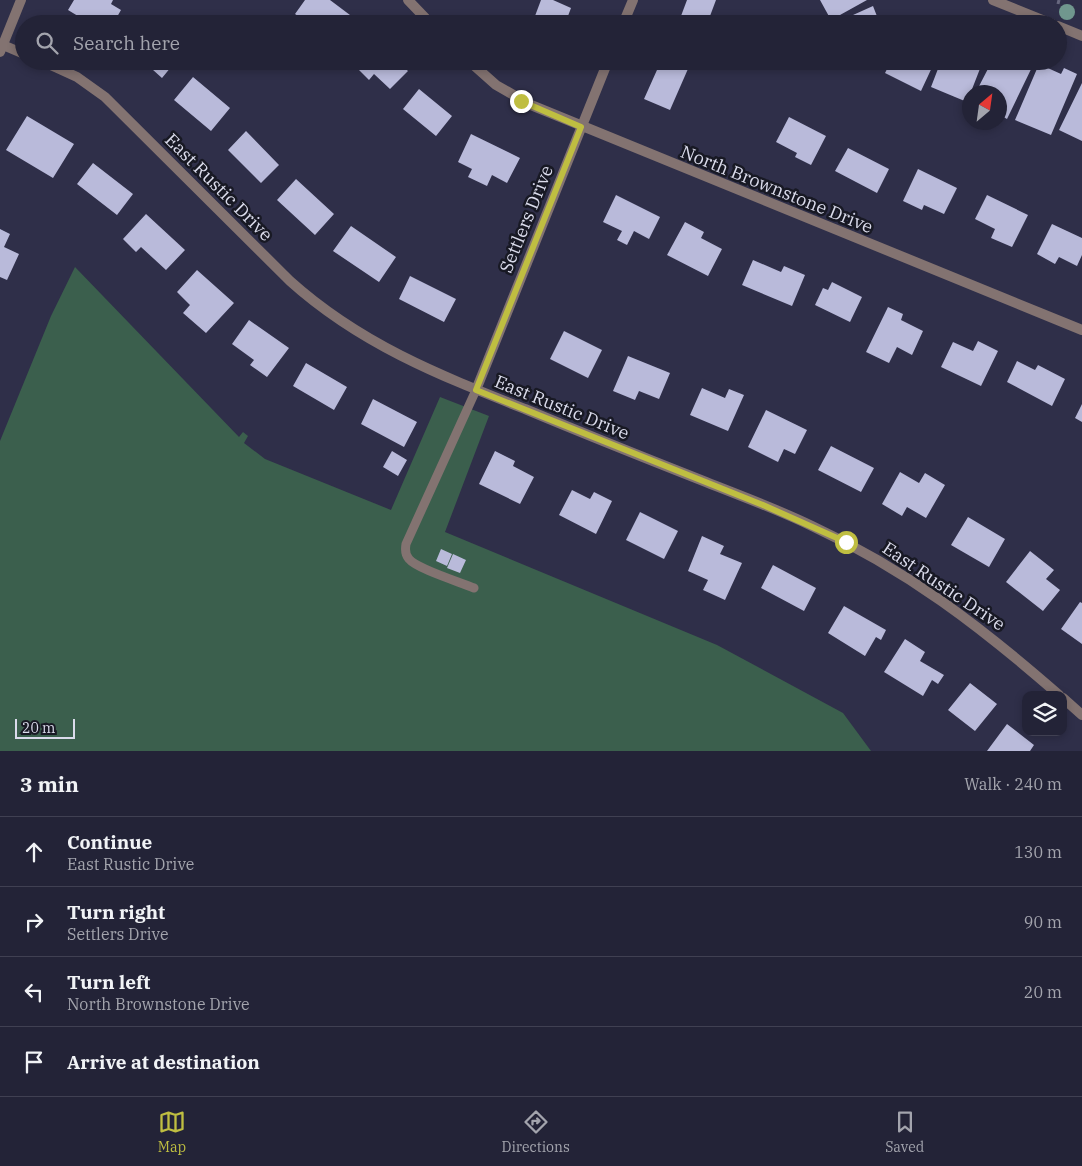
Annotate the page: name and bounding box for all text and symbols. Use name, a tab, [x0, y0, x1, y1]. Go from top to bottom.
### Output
search box	[15, 15, 1067, 70]
icon: search	[33, 29, 61, 57]
text: Search here	[73, 31, 180, 55]
north arrow	[962, 85, 1007, 130]
route end	[510, 90, 533, 113]
street label: East Rustic Drive	[160, 128, 278, 246]
street label: North Brownstone Drive	[677, 140, 877, 238]
street label: Settlers Drive	[494, 162, 558, 276]
street label: East Rustic Drive	[491, 370, 633, 444]
route start	[835, 531, 858, 554]
street label: East Rustic Drive	[878, 536, 1010, 636]
map controls	[1022, 691, 1067, 736]
button: layers	[1022, 691, 1067, 736]
scale bar	[15, 716, 75, 739]
text: 20 m	[22, 719, 55, 737]
text: 3 min	[20, 770, 79, 798]
text: Walk · 240 m	[964, 774, 1062, 794]
text: Continue	[67, 830, 152, 854]
icon: ahead	[20, 838, 48, 866]
text: 130 m	[1014, 842, 1062, 862]
text: East Rustic Drive	[67, 854, 194, 874]
text: Turn right	[67, 900, 165, 924]
icon: right	[20, 908, 48, 936]
text: 90 m	[1024, 912, 1062, 932]
text: Settlers Drive	[67, 924, 169, 944]
text: Turn left	[67, 970, 150, 994]
icon: left	[20, 978, 48, 1006]
text: 20 m	[1024, 982, 1062, 1002]
text: North Brownstone Drive	[67, 994, 250, 1014]
icon: arrive	[20, 1048, 48, 1076]
text: Arrive at destination	[67, 1050, 260, 1074]
tab: Map	[158, 1108, 186, 1156]
tab: Directions	[502, 1108, 570, 1156]
tab: Saved	[885, 1108, 924, 1156]

